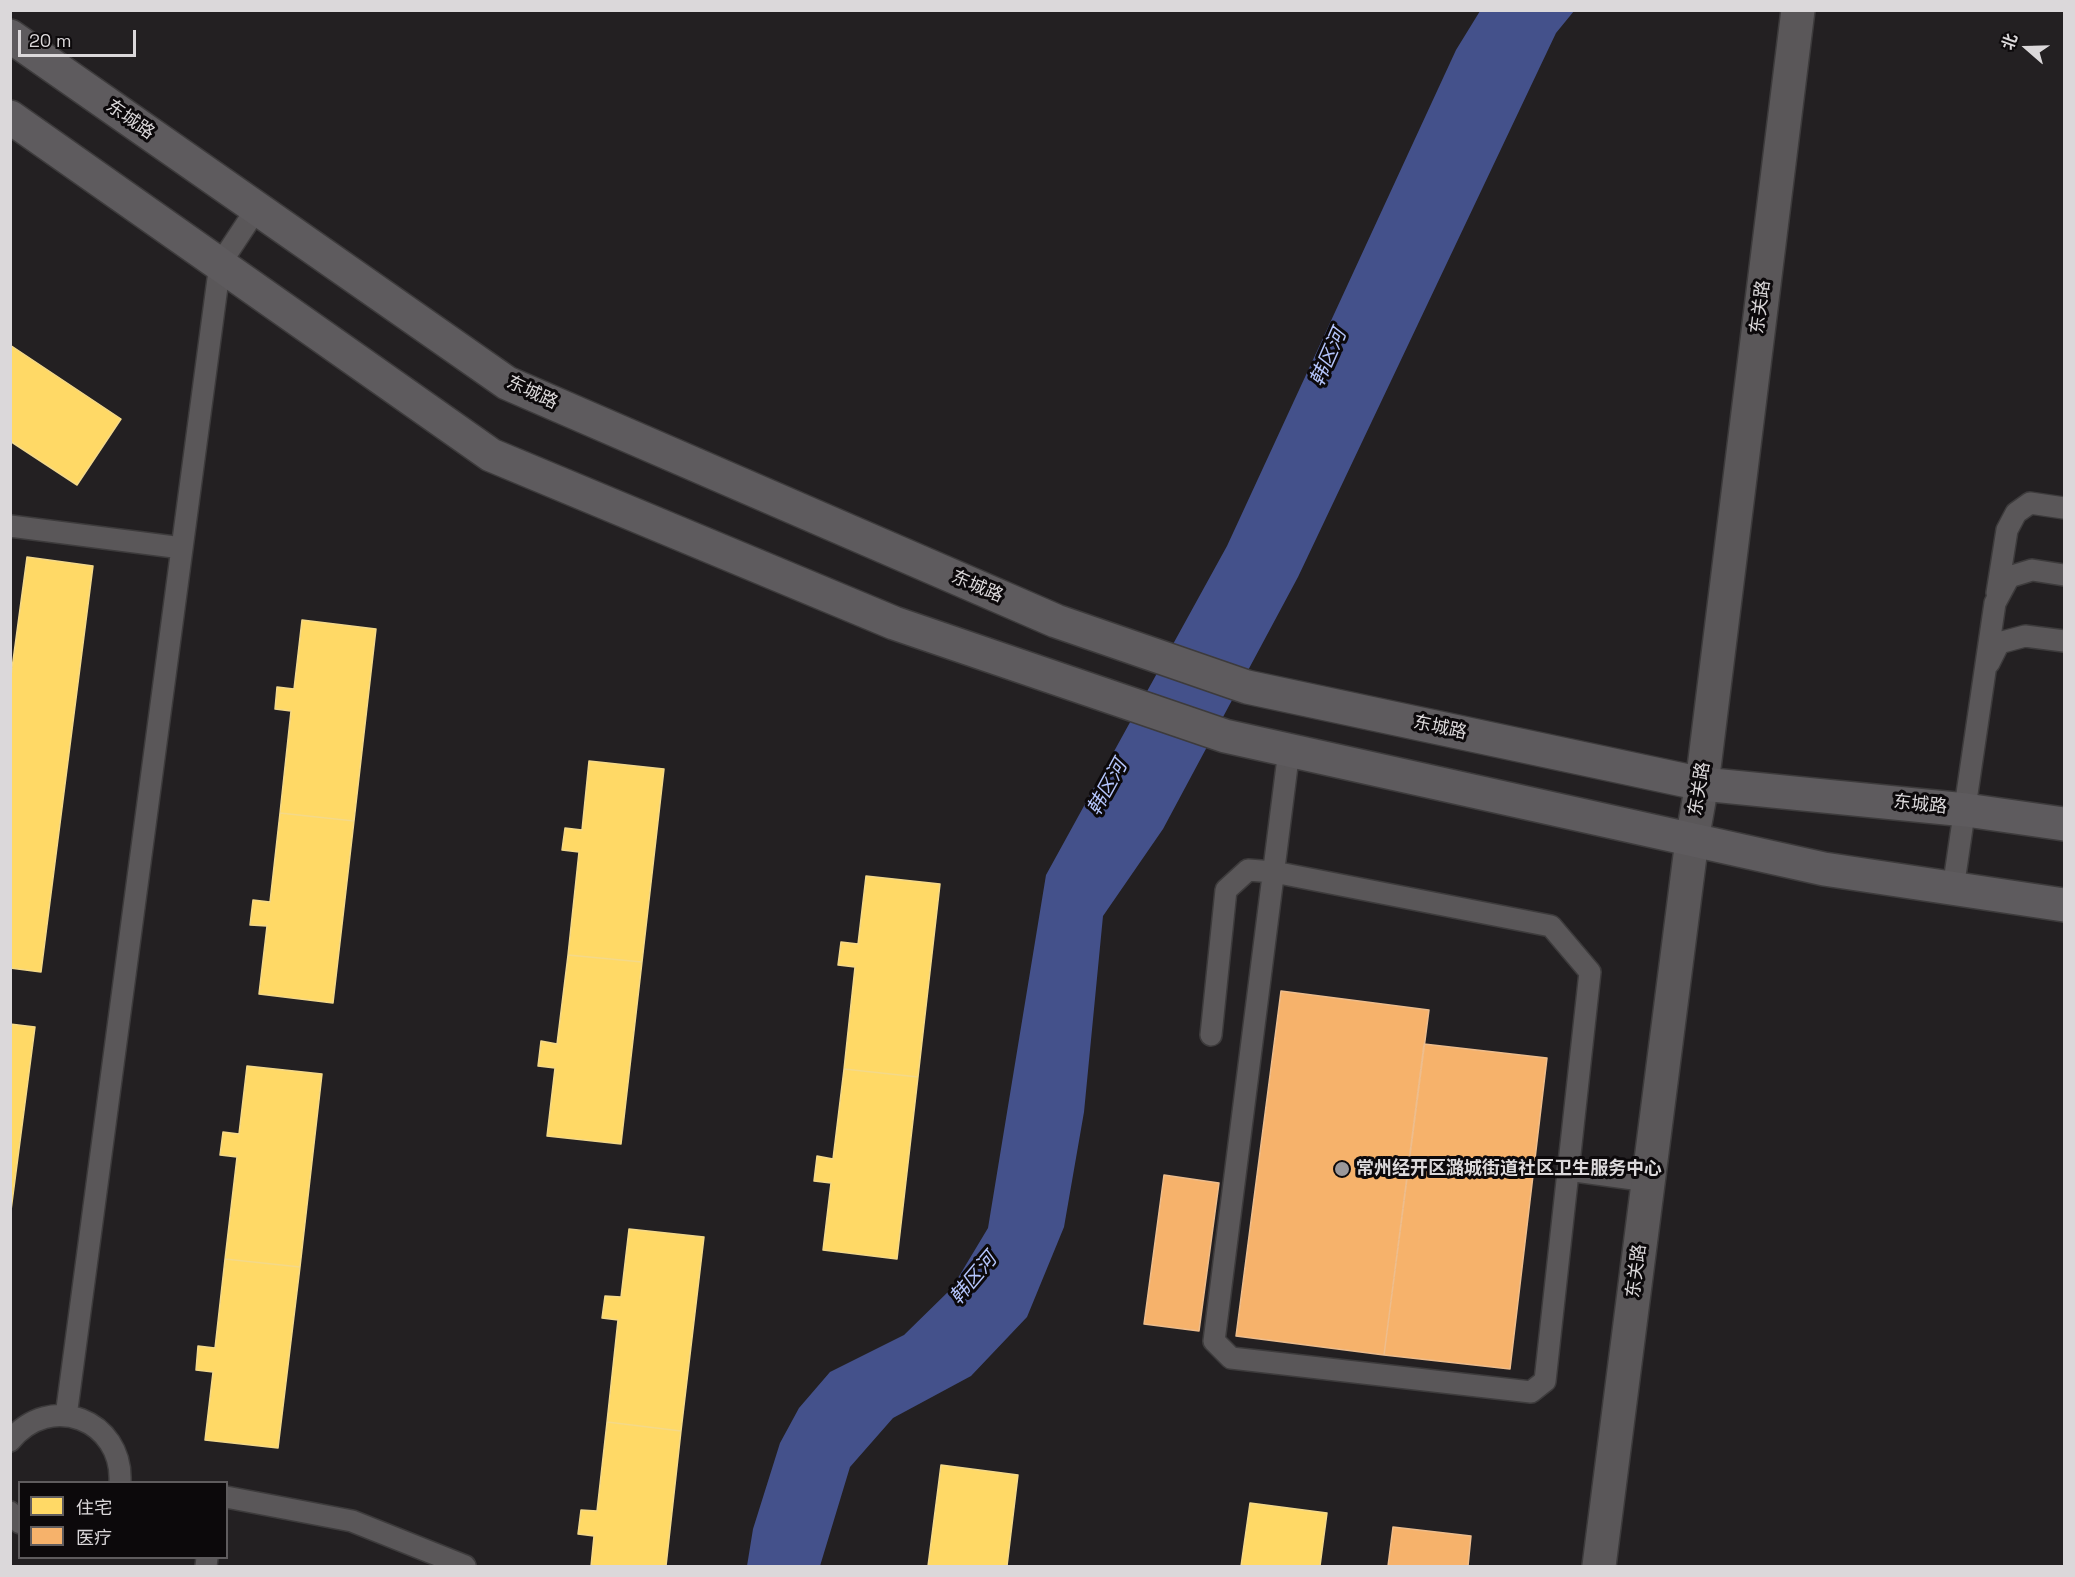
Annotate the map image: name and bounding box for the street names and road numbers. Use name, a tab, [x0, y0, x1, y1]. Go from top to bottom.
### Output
street label: 东城路	[102, 96, 158, 144]
street label: 东关路	[1747, 279, 1775, 335]
street label: 东城路	[503, 372, 561, 414]
street label: 东城路	[948, 567, 1006, 607]
street label: 东城路	[1411, 712, 1469, 744]
street label: 东关路	[1685, 761, 1715, 817]
street label: 东城路	[1892, 791, 1948, 819]
street label: 东关路	[1623, 1243, 1651, 1299]

